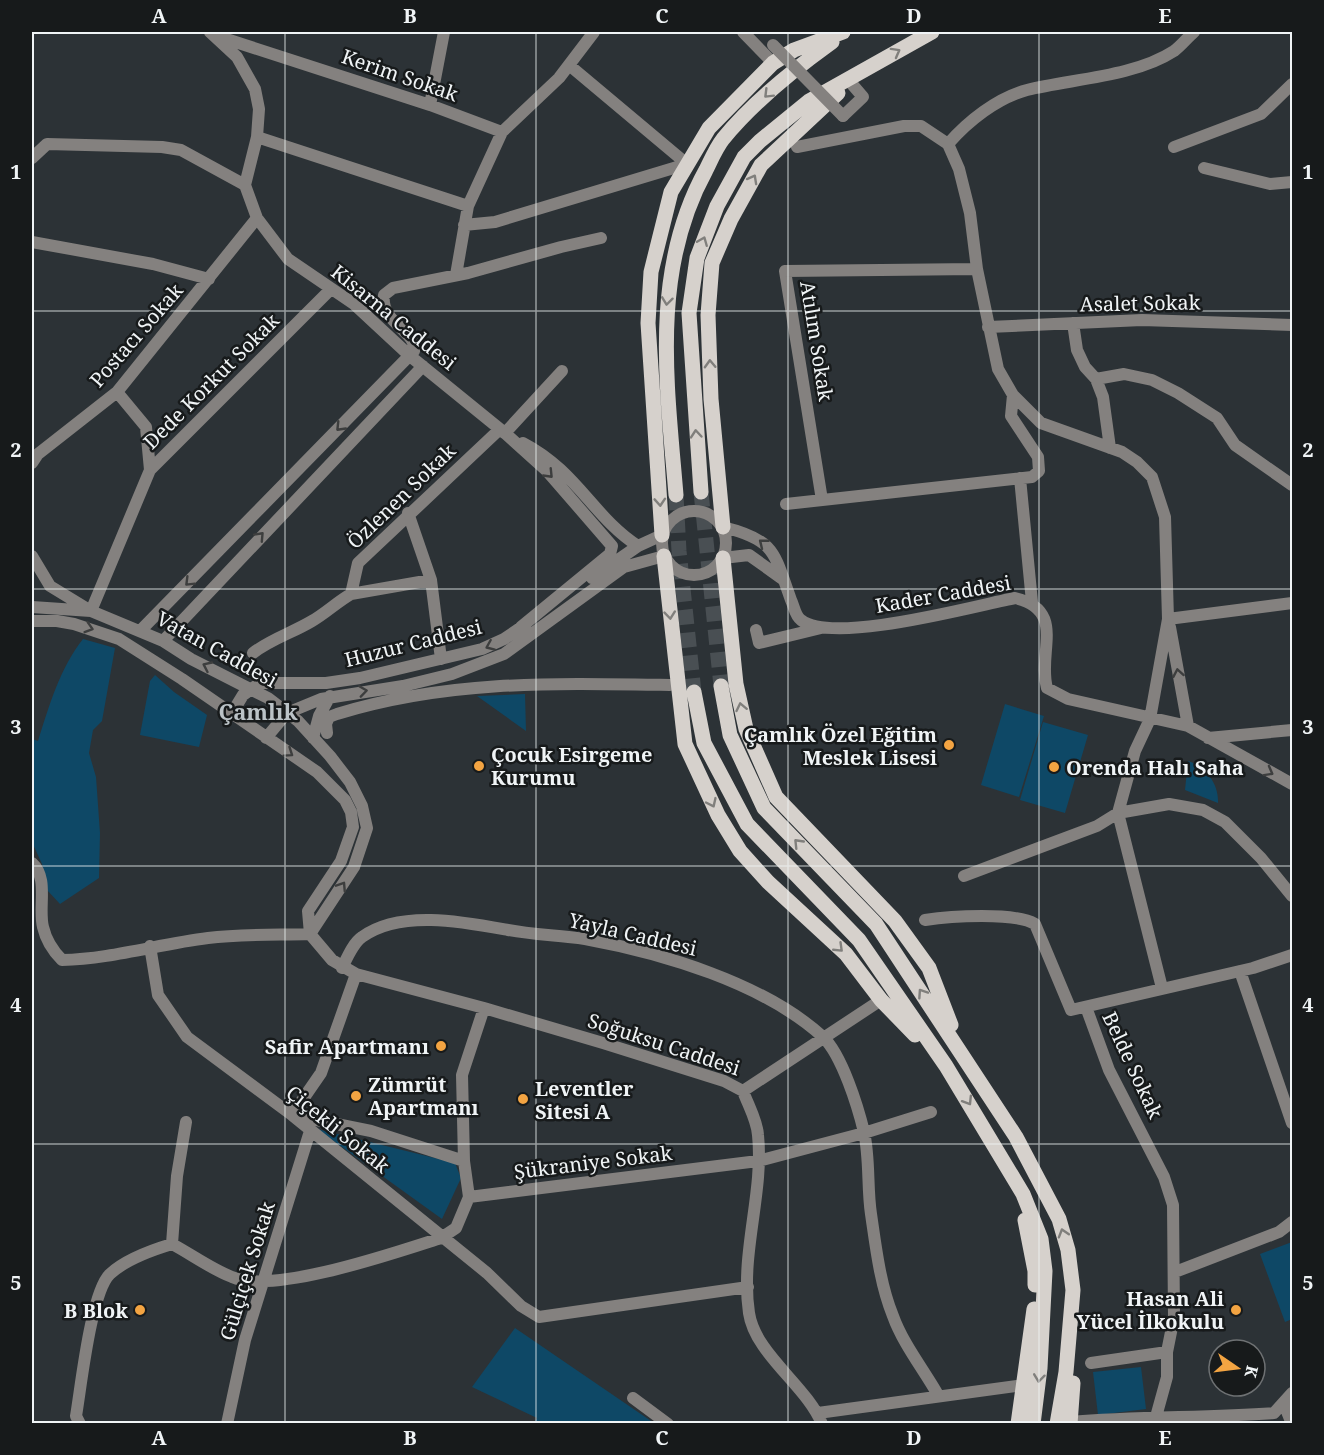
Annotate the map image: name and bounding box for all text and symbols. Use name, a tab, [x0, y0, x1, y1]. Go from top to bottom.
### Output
text: A	[151, 2, 167, 29]
text: B	[403, 2, 417, 29]
text: C	[655, 2, 669, 29]
text: D	[906, 2, 922, 29]
text: E	[1158, 2, 1172, 29]
street label: Kerim Sokak	[338, 42, 462, 108]
one-way arrow	[890, 48, 900, 59]
one-way arrow	[764, 87, 775, 97]
text: 1	[10, 158, 22, 185]
text: 1	[1302, 158, 1314, 185]
one-way arrow	[746, 175, 757, 185]
one-way arrow	[696, 236, 708, 247]
street label: Kisarna Caddesi	[326, 258, 463, 376]
street label: Postacı Sokak	[83, 277, 189, 393]
street label: Atılım Sokak	[794, 279, 840, 403]
street label: Asalet Sokak	[1079, 288, 1201, 318]
one-way arrow	[661, 296, 674, 305]
street label: Dede Korkut Sokak	[137, 307, 285, 455]
one-way arrow	[703, 360, 716, 369]
one-way arrow	[336, 420, 347, 431]
one-way arrow	[690, 429, 703, 438]
text: 2	[10, 436, 22, 463]
text: 2	[1302, 436, 1314, 463]
street label: Özlenen Sokak	[341, 437, 461, 555]
one-way arrow	[542, 467, 553, 477]
one-way arrow	[653, 497, 666, 506]
one-way arrow	[253, 533, 264, 543]
one-way arrow	[759, 540, 770, 551]
street label: Kader Caddesi	[873, 569, 1013, 619]
one-way arrow	[185, 574, 196, 585]
street label: Vatan Caddesi	[152, 605, 283, 694]
one-way arrow	[663, 610, 676, 619]
street label: Huzur Caddesi	[342, 613, 485, 673]
one-way arrow	[83, 621, 94, 633]
one-way arrow	[485, 639, 496, 651]
one-way arrow	[202, 661, 213, 673]
one-way arrow	[1172, 668, 1185, 678]
one-way arrow	[359, 686, 368, 698]
district label: Çamlık	[218, 696, 298, 726]
one-way arrow	[735, 702, 748, 712]
text: 3	[10, 713, 22, 740]
text: 3	[1302, 713, 1314, 740]
place label: Çamlık Özel Eğitim Meslek Lisesi	[744, 721, 937, 771]
marker: Çamlık Özel Eğitim Meslek Lisesi	[942, 738, 956, 752]
place label: Çocuk Esirgeme Kurumu	[491, 741, 652, 791]
one-way arrow	[283, 746, 294, 757]
place label: Orenda Halı Saha	[1066, 754, 1244, 781]
marker: Çocuk Esirgeme Kurumu	[472, 759, 486, 773]
marker: Orenda Halı Saha	[1047, 760, 1061, 774]
one-way arrow	[1262, 764, 1273, 776]
one-way arrow	[705, 796, 717, 807]
one-way arrow	[794, 840, 805, 850]
one-way arrow	[335, 881, 346, 892]
street label: Yayla Caddesi	[565, 906, 700, 962]
one-way arrow	[833, 941, 843, 952]
one-way arrow	[918, 989, 929, 1000]
text: 4	[10, 991, 22, 1018]
text: 4	[1302, 991, 1314, 1018]
street label: Soğuksu Caddesi	[584, 1007, 744, 1082]
street label: Belde Sokak	[1096, 1007, 1170, 1123]
place label: Safir Apartmanı	[265, 1033, 429, 1060]
marker: Safir Apartmanı	[434, 1039, 448, 1053]
place label: Zümrüt Apartmanı	[368, 1071, 479, 1121]
place label: Leventler Sitesi A	[535, 1075, 634, 1125]
street label: Çiçekli Sokak	[281, 1079, 396, 1179]
marker: Zümrüt Apartmanı	[349, 1089, 363, 1103]
marker: Leventler Sitesi A	[516, 1092, 530, 1106]
one-way arrow	[960, 1095, 972, 1105]
street label: Şükraniye Sokak	[512, 1139, 674, 1185]
street label: Gülçiçek Sokak	[213, 1198, 281, 1344]
one-way arrow	[1058, 1228, 1070, 1239]
text: 5	[10, 1269, 22, 1296]
text: 5	[1302, 1269, 1314, 1296]
place label: Hasan Ali Yücel İlkokulu	[1076, 1285, 1224, 1335]
place label: B Blok	[64, 1297, 128, 1324]
marker: B Blok	[133, 1303, 147, 1317]
marker: Hasan Ali Yücel İlkokulu	[1229, 1303, 1243, 1317]
north arrow	[1207, 1338, 1267, 1398]
text: K	[1239, 1363, 1264, 1380]
one-way arrow	[1033, 1374, 1046, 1383]
text: A	[151, 1424, 167, 1451]
text: B	[403, 1424, 417, 1451]
text: C	[655, 1424, 669, 1451]
text: D	[906, 1424, 922, 1451]
text: E	[1158, 1424, 1172, 1451]

